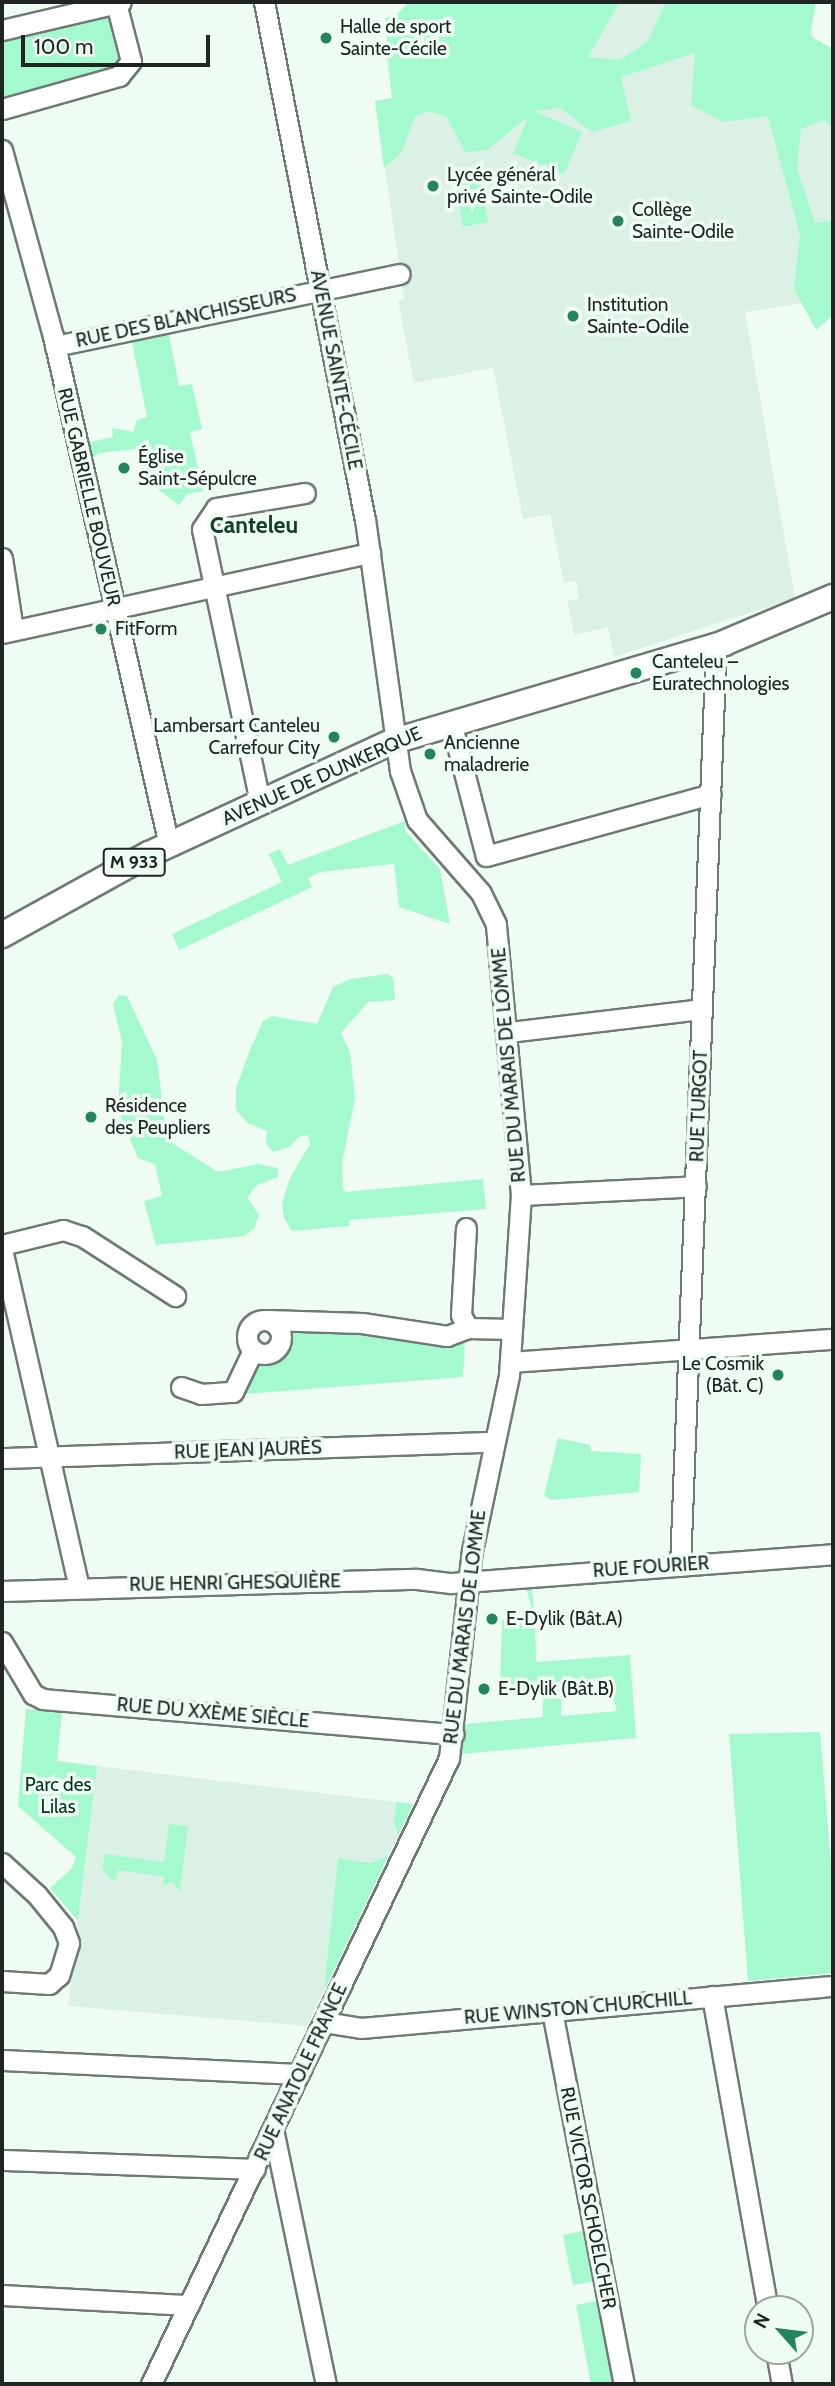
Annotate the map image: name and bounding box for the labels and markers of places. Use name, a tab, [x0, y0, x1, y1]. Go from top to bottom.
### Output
place label: Halle de sport Sainte-Cécile	[340, 16, 451, 60]
marker: Halle de sport Sainte-Cécile	[318, 30, 334, 46]
place label: Lycée général privé Sainte-Odile	[447, 164, 593, 208]
marker: Lycée général privé Sainte-Odile	[425, 178, 441, 194]
place label: Collège Sainte-Odile	[632, 199, 734, 243]
marker: Collège Sainte-Odile	[610, 213, 626, 229]
place label: Institution Sainte-Odile	[587, 294, 689, 338]
marker: Institution Sainte-Odile	[565, 308, 581, 324]
place label: Église Saint-Sépulcre	[138, 446, 257, 490]
marker: Église Saint-Sépulcre	[116, 460, 132, 476]
place label: FitForm	[115, 618, 177, 640]
marker: FitForm	[93, 621, 109, 637]
place label: Canteleu – Euratechnologies	[652, 651, 789, 695]
marker: Canteleu – Euratechnologies	[626, 663, 646, 683]
place label: Lambersart Canteleu Carrefour City	[153, 715, 320, 759]
marker: Lambersart Canteleu Carrefour City	[326, 729, 342, 745]
place label: Ancienne maladrerie	[444, 732, 529, 776]
marker: Ancienne maladrerie	[422, 746, 438, 762]
place label: Résidence des Peupliers	[105, 1095, 210, 1139]
marker: Résidence des Peupliers	[83, 1109, 99, 1125]
place label: Le Cosmik (Bât. C)	[682, 1353, 764, 1397]
marker: Le Cosmik (Bât. C)	[770, 1367, 786, 1383]
place label: E-Dylik (Bât.A)	[506, 1608, 623, 1630]
marker: E-Dylik (Bât.A)	[484, 1611, 500, 1627]
place label: E-Dylik (Bât.B)	[498, 1678, 614, 1700]
marker: E-Dylik (Bât.B)	[476, 1681, 492, 1697]

